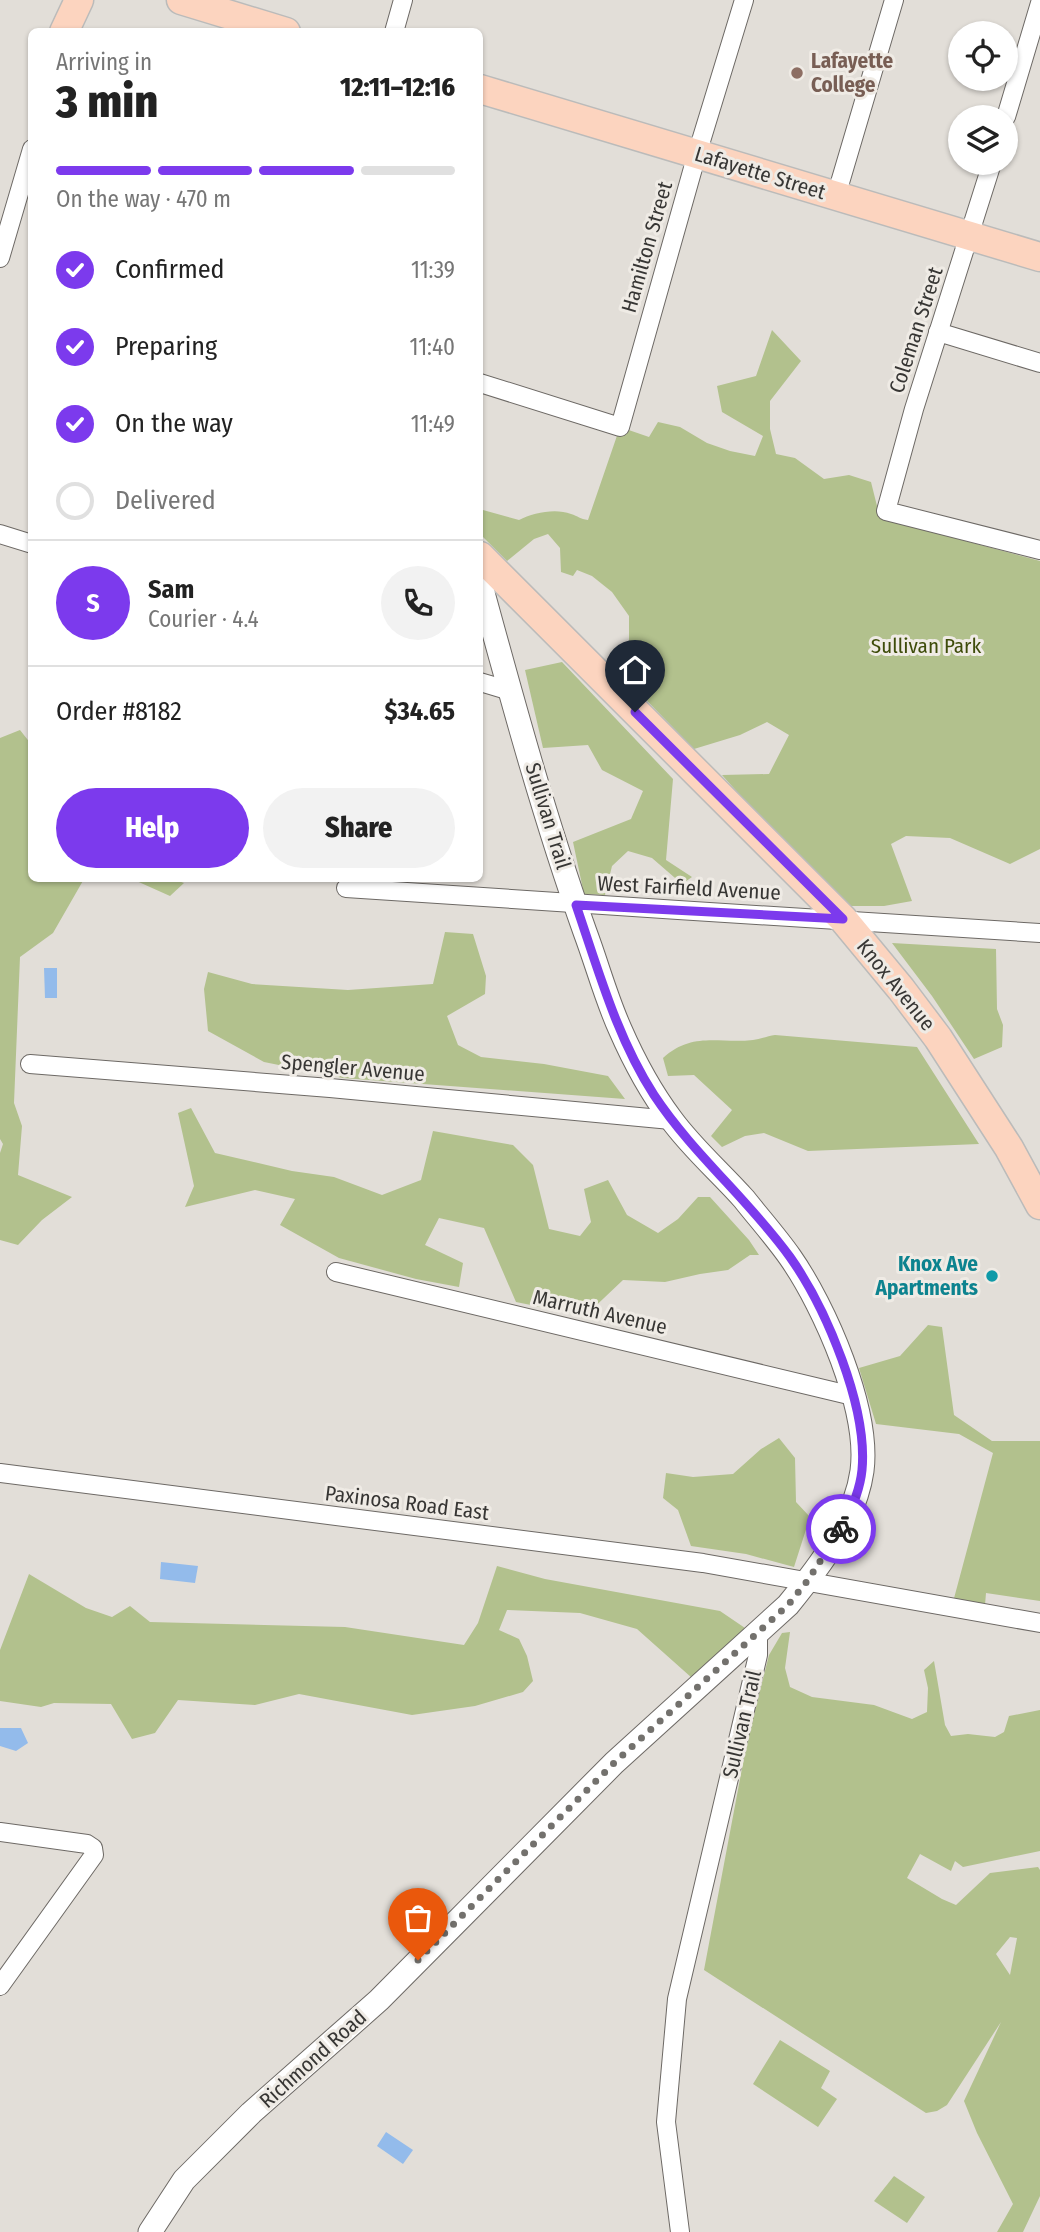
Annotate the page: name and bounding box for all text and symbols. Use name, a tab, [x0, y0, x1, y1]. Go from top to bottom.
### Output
map controls	[948, 21, 1018, 175]
button: locate	[948, 21, 1018, 91]
text: Arriving in	[56, 48, 152, 76]
place label: Lafayette College	[811, 48, 894, 98]
marker: Lafayette College	[789, 65, 805, 81]
text: 12:11–12:16	[340, 72, 455, 103]
text: 3 min	[56, 74, 158, 129]
button: layers	[948, 105, 1018, 175]
street label: Lafayette Street	[691, 141, 829, 205]
street label: Hamilton Street	[616, 178, 678, 316]
text: On the way · 470 m	[56, 185, 231, 213]
icon: check	[56, 251, 94, 289]
text: Confirmed	[115, 254, 225, 285]
text: 11:39	[411, 256, 455, 284]
street label: Coleman Street	[883, 263, 949, 396]
icon: check	[56, 328, 94, 366]
text: Preparing	[115, 331, 217, 362]
text: 11:40	[410, 333, 455, 361]
icon: check	[56, 405, 94, 443]
text: On the way	[115, 408, 233, 439]
text: 11:49	[411, 410, 455, 438]
text: Delivered	[115, 485, 216, 516]
button: phone	[381, 566, 455, 640]
text: Sam	[148, 574, 194, 605]
text: S	[86, 588, 100, 619]
text: Courier · 4.4	[148, 605, 259, 633]
park label: Sullivan Park	[871, 633, 981, 659]
pin	[605, 640, 665, 712]
icon: home	[616, 651, 654, 689]
text: Order #8182	[56, 696, 182, 727]
text: $34.65	[385, 696, 455, 727]
street label: Sullivan Trail	[519, 760, 577, 873]
button: Help	[56, 788, 249, 868]
button: Share	[263, 788, 455, 868]
street label: West Fairfield Avenue	[597, 870, 781, 906]
street label: Knox Avenue	[851, 934, 941, 1036]
street label: Spengler Avenue	[280, 1049, 426, 1087]
place label: Knox Ave Apartments	[875, 1251, 978, 1301]
marker: Knox Ave Apartments	[984, 1268, 1000, 1284]
street label: Marruth Avenue	[530, 1284, 670, 1340]
street label: Paxinosa Road East	[324, 1480, 491, 1526]
courier	[806, 1494, 876, 1564]
icon: bike	[822, 1510, 860, 1548]
street label: Sullivan Trail	[717, 1667, 767, 1781]
pin	[388, 1888, 448, 1960]
icon: bag	[399, 1899, 437, 1937]
street label: Richmond Road	[254, 2004, 372, 2114]

